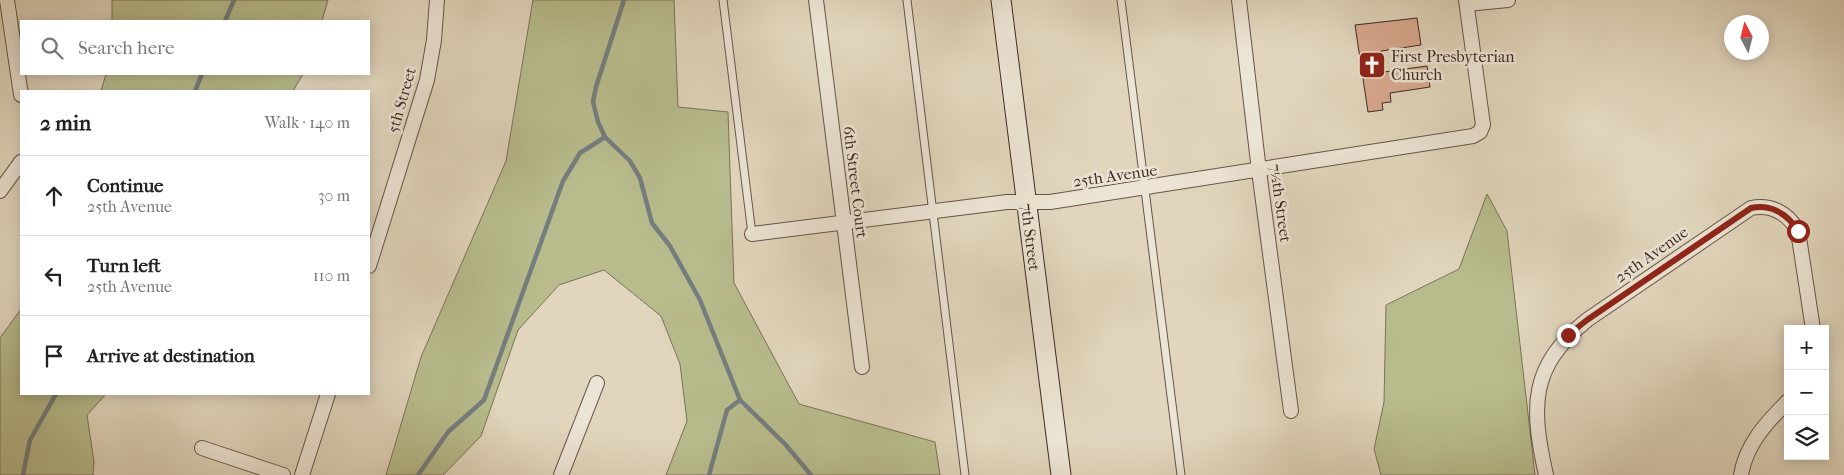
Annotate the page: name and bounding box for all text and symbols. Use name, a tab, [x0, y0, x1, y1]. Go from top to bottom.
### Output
north arrow	[1724, 15, 1769, 60]
search box	[20, 20, 370, 75]
icon: search	[38, 34, 66, 62]
text: Search here	[78, 37, 174, 59]
place label: First Presbyterian Church	[1391, 47, 1515, 84]
church icon: First Presbyterian Church	[1357, 50, 1387, 80]
street label: 5th Street	[383, 65, 420, 135]
text: 2 min	[40, 111, 91, 135]
text: Walk · 140 m	[265, 113, 350, 132]
street label: 6th Street Court	[839, 125, 872, 240]
street label: 25th Avenue	[1072, 160, 1159, 191]
street label: 7½th Street	[1266, 163, 1295, 244]
text: Continue	[87, 175, 163, 197]
icon: ahead	[40, 182, 68, 210]
text: 30 m	[318, 186, 350, 205]
text: 25th Avenue	[87, 197, 172, 216]
street label: 7th Street	[1017, 202, 1044, 272]
route start	[1787, 220, 1810, 243]
street label: 25th Avenue	[1611, 222, 1692, 287]
text: Turn left	[87, 255, 161, 277]
icon: left	[40, 262, 68, 290]
text: 110 m	[313, 266, 350, 285]
text: 25th Avenue	[87, 277, 172, 296]
route end	[1557, 324, 1580, 347]
map controls	[1784, 325, 1829, 460]
button: +	[1784, 325, 1829, 370]
icon: arrive	[40, 342, 68, 370]
text: Arrive at destination	[87, 345, 255, 367]
button: −	[1784, 370, 1829, 415]
button: layers	[1784, 415, 1829, 460]

